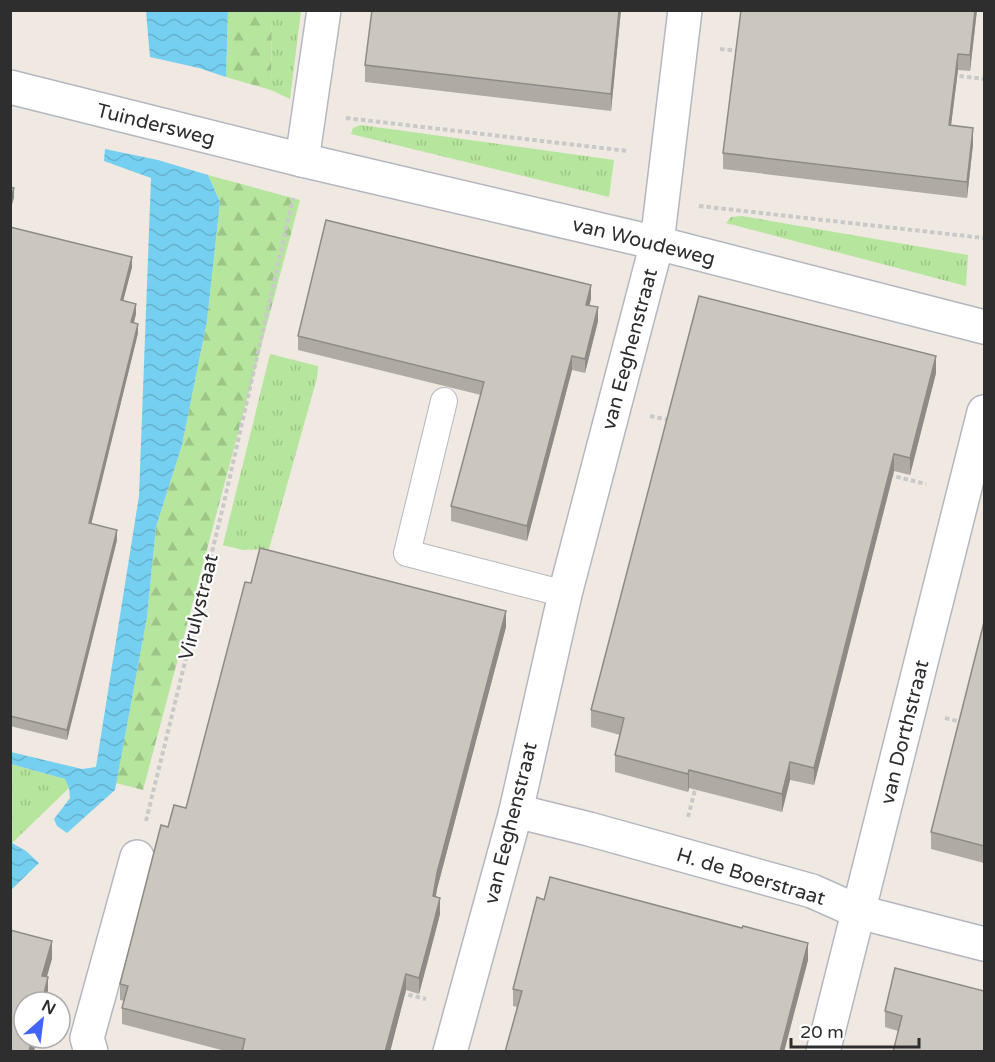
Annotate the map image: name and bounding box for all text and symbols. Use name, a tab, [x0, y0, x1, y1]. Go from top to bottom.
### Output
street label: Tuindersweg	[94, 99, 217, 151]
street label: van Woudeweg	[570, 213, 718, 271]
street label: van Eeghenstraat	[597, 266, 663, 432]
street label: Virulystraat	[174, 551, 224, 663]
street label: van Dorthstraat	[875, 657, 935, 807]
street label: van Eeghenstraat	[479, 740, 543, 907]
street label: H. de Boerstraat	[673, 843, 828, 911]
north arrow	[12, 990, 72, 1050]
text: N	[38, 996, 59, 1019]
scale bar	[791, 1011, 918, 1049]
text: 20 m	[800, 1021, 844, 1043]

